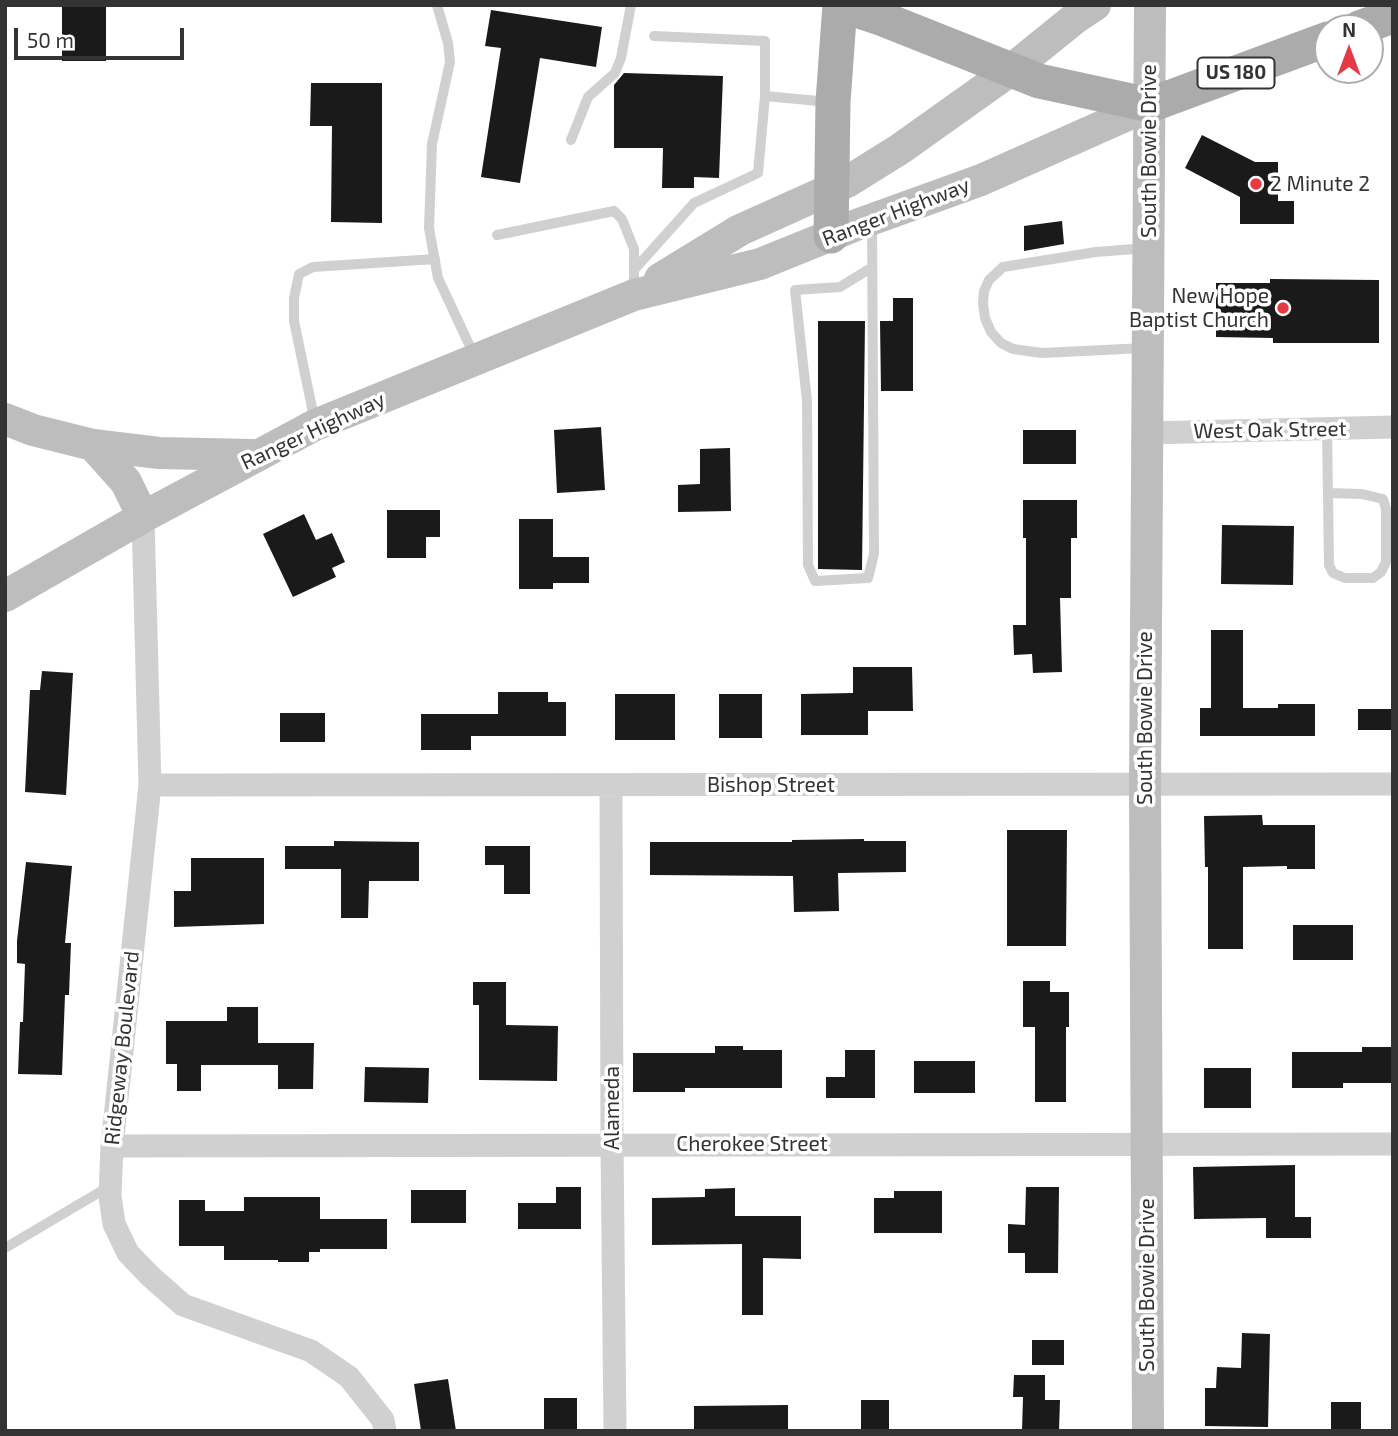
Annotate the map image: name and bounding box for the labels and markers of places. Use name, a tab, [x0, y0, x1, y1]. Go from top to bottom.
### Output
place label: 2 Minute 2	[1270, 171, 1370, 197]
marker: 2 Minute 2	[1248, 176, 1264, 192]
place label: New Hope Baptist Church	[1129, 283, 1269, 333]
marker: New Hope Baptist Church	[1275, 300, 1291, 316]

